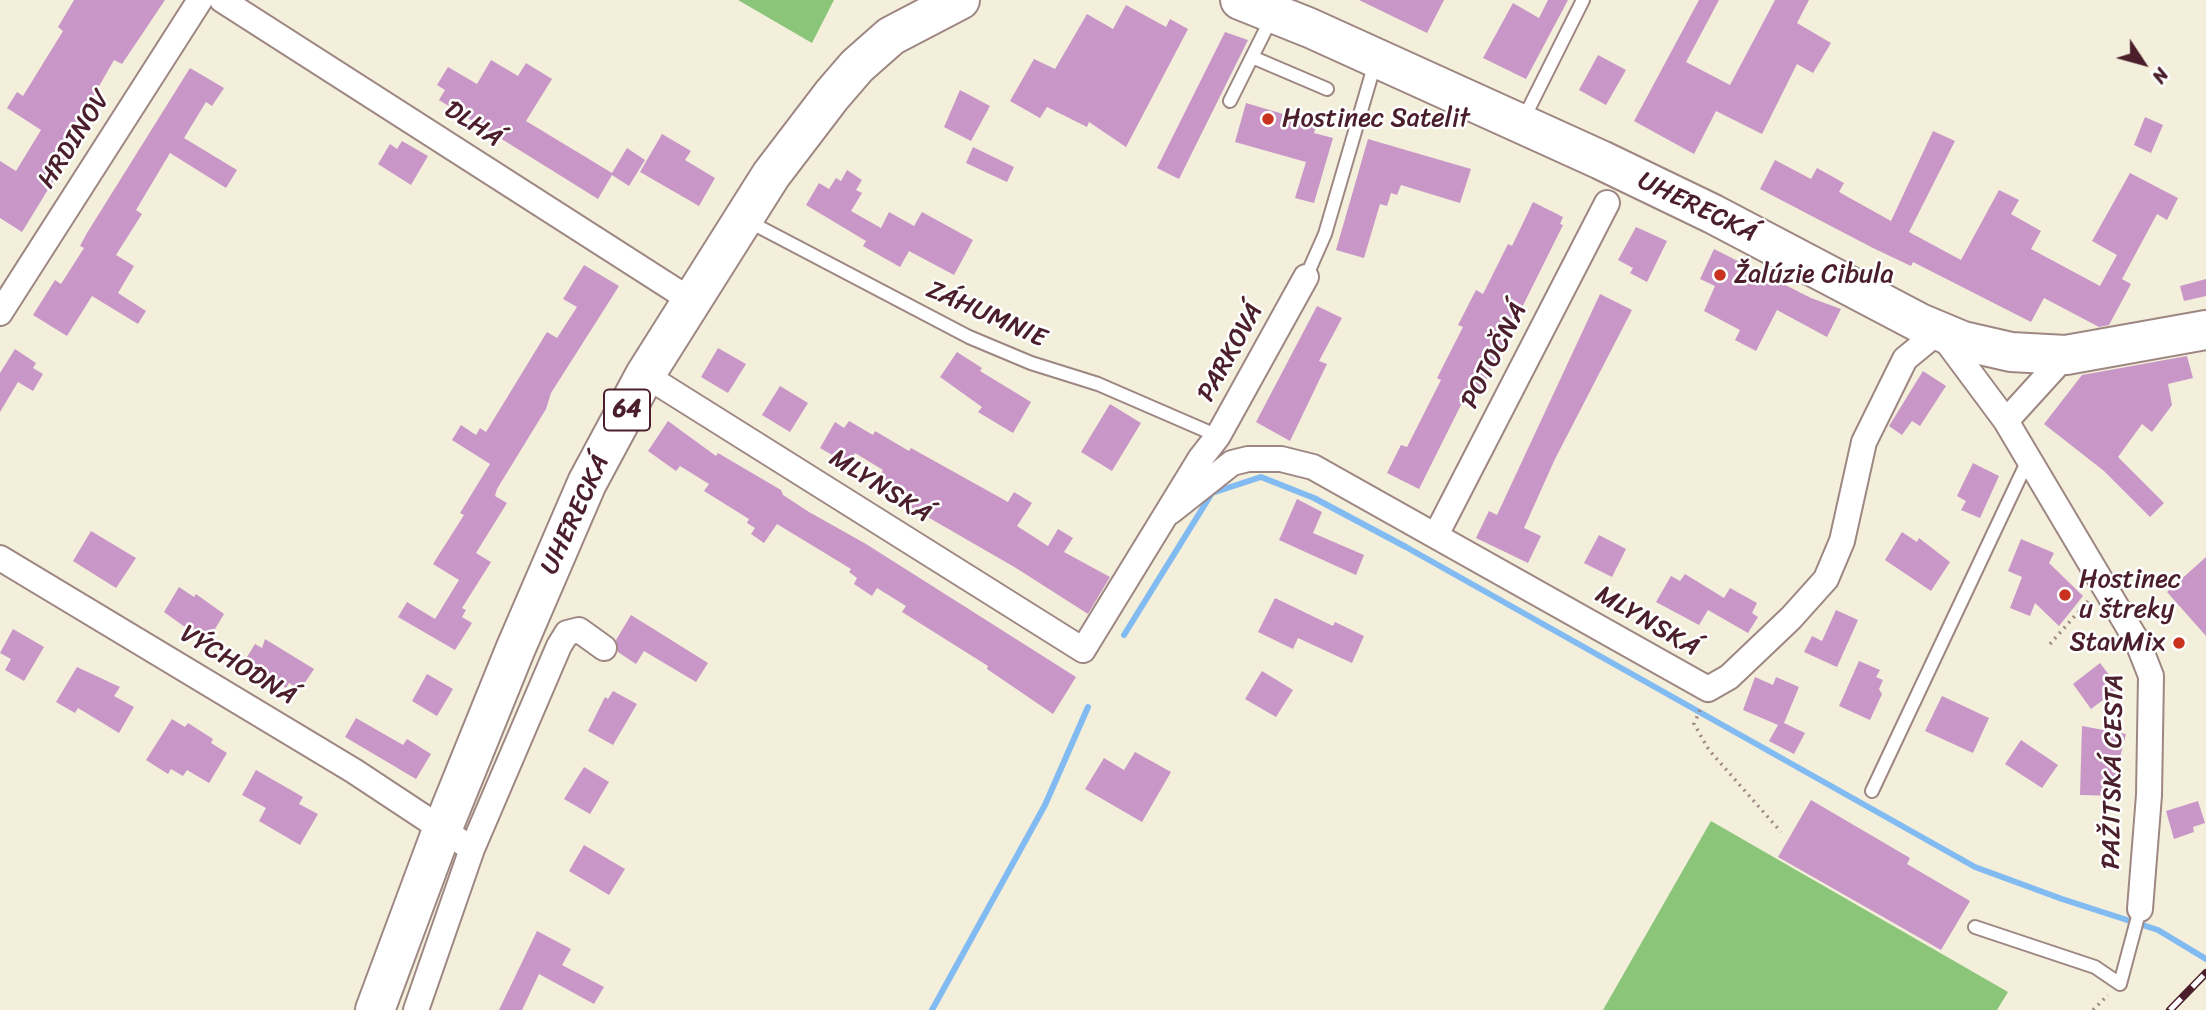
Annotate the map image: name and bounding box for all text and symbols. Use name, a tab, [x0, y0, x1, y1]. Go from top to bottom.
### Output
north arrow	[2108, 28, 2178, 98]
text: N	[2143, 61, 2178, 91]
street label: HRDINOV	[32, 85, 118, 195]
street label: DLHÁ	[438, 95, 508, 155]
place label: Hostinec Satelit	[1282, 103, 1470, 135]
marker: Hostinec Satelit	[1260, 111, 1276, 127]
street label: UHERECKÁ	[1632, 166, 1762, 250]
place label: Žalúzie Cibula	[1734, 259, 1893, 291]
marker: Žalúzie Cibula	[1712, 267, 1728, 283]
street label: ZÁHUMNIE	[921, 275, 1051, 355]
street label: PARKOVÁ	[1191, 298, 1271, 408]
street label: POTOČNÁ	[1455, 298, 1535, 414]
road number: 64	[604, 390, 650, 430]
street label: MLYNSKÁ	[823, 443, 937, 531]
street label: UHERECKÁ	[535, 450, 617, 580]
place label: Hostinec u štreky	[2079, 564, 2181, 626]
street label: MLYNSKÁ	[1590, 580, 1704, 664]
marker: Hostinec u štreky	[2057, 587, 2073, 603]
street label: VÝCHODNÁ	[174, 619, 302, 713]
place label: StavMix	[2069, 627, 2165, 659]
marker: StavMix	[2171, 635, 2187, 651]
street label: PAŽITSKÁ CESTA	[2097, 674, 2131, 870]

